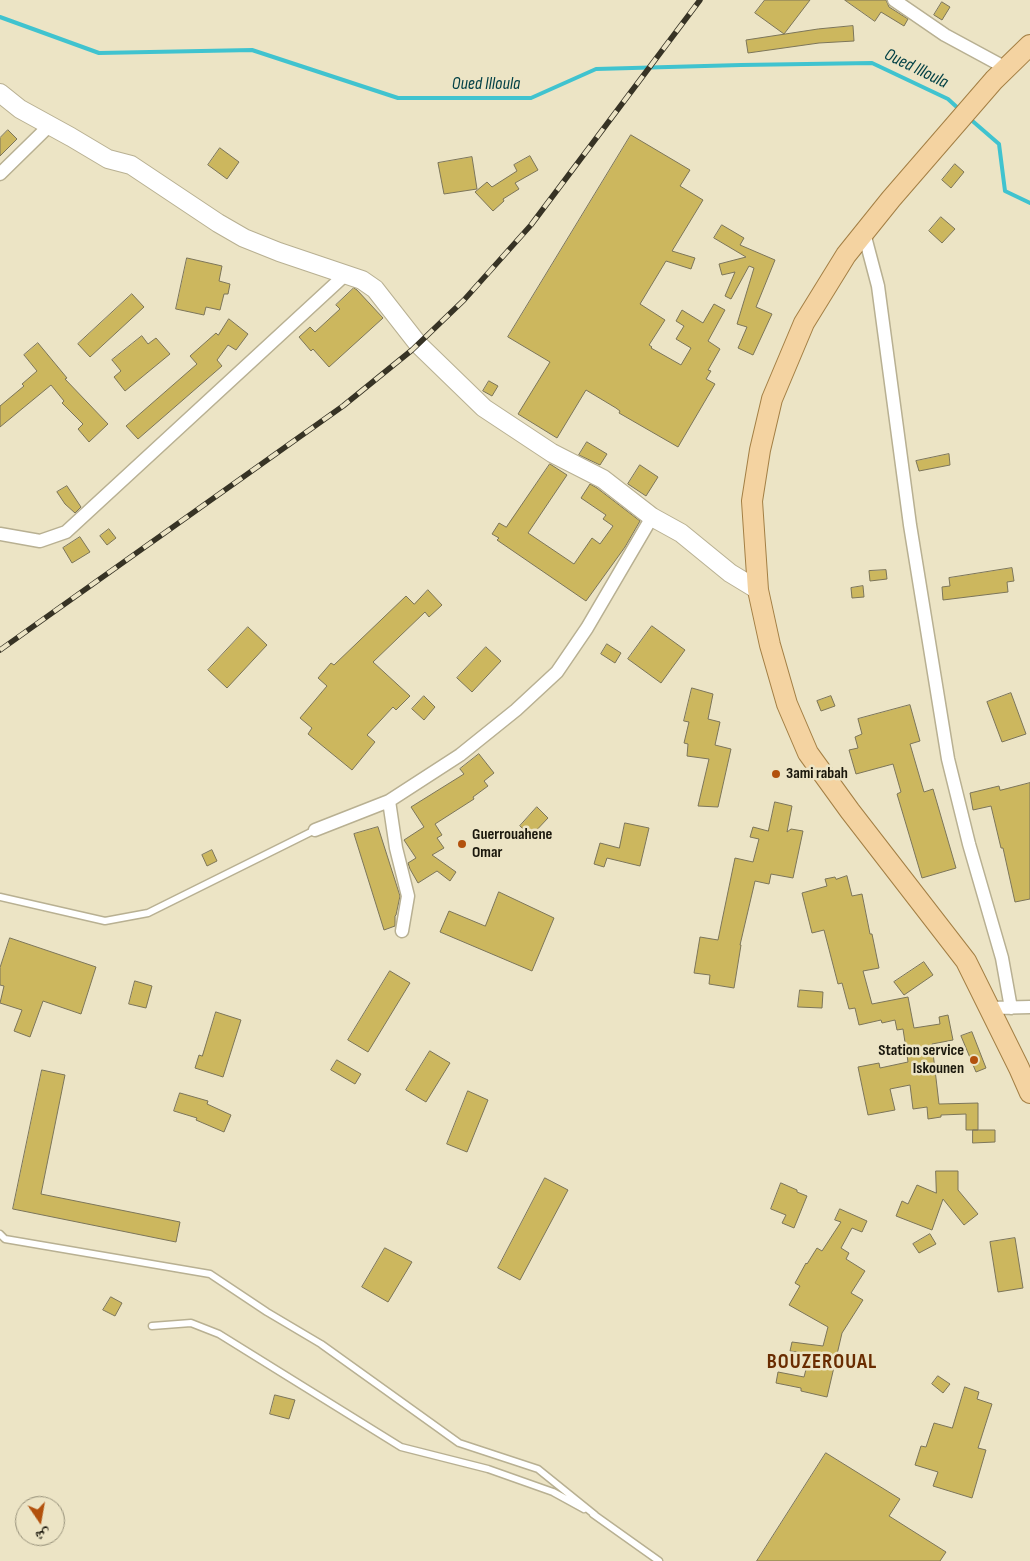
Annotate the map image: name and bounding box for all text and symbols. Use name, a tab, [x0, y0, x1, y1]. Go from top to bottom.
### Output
water label: Oued Illoula	[880, 44, 952, 94]
water label: Oued Illoula	[452, 73, 520, 95]
place label: 3ami rabah	[786, 764, 848, 784]
marker: 3ami rabah	[770, 768, 782, 780]
place label: Guerrouahene Omar	[472, 825, 552, 863]
marker: Guerrouahene Omar	[456, 838, 468, 850]
place label: Station service Iskounen	[878, 1041, 964, 1079]
marker: Station service Iskounen	[968, 1054, 980, 1066]
district label: BOUZEROUAL	[766, 1350, 878, 1376]
north arrow	[15, 1496, 65, 1546]
text: ش	[34, 1525, 52, 1545]

